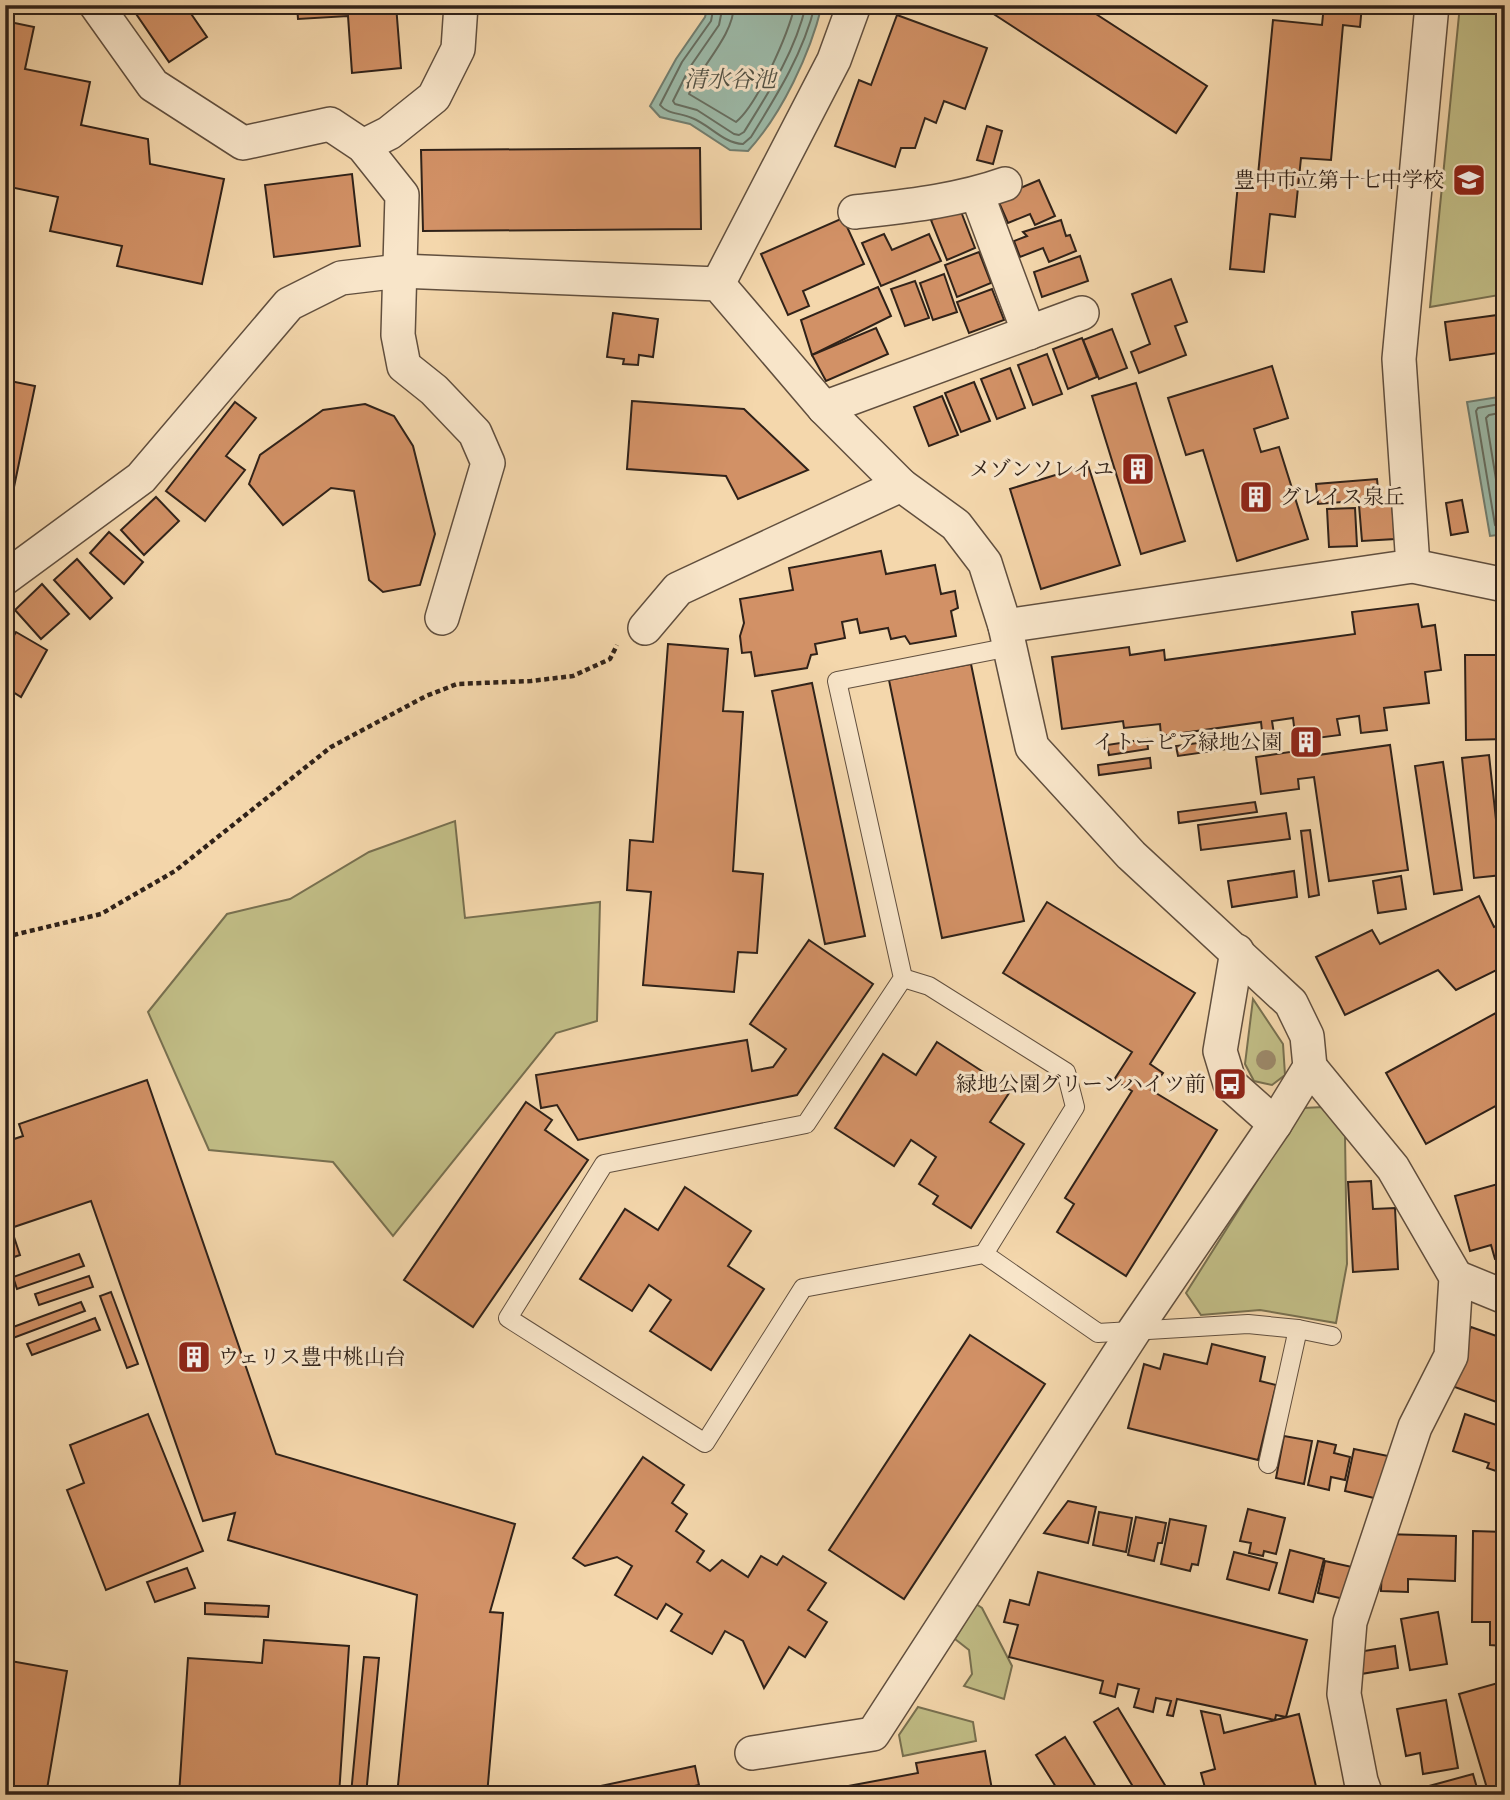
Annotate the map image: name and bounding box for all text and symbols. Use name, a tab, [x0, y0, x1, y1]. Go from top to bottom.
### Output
water label: 清水谷池	[684, 66, 779, 95]
school or university icon: 豊中市立第十七中学校	[1450, 161, 1488, 199]
place label: 豊中市立第十七中学校	[1234, 168, 1444, 195]
building icon: メゾンソレイユ	[1119, 450, 1157, 488]
place label: メゾンソレイユ	[970, 457, 1114, 484]
building icon: グレイス泉丘	[1237, 478, 1275, 516]
place label: グレイス泉丘	[1280, 485, 1405, 512]
building icon: イトーピア緑地公園	[1287, 723, 1325, 761]
place label: イトーピア緑地公園	[1093, 730, 1282, 757]
bus stop icon: 緑地公園グリーンハイツ前	[1211, 1065, 1249, 1103]
place label: 緑地公園グリーンハイツ前	[956, 1072, 1206, 1099]
building icon: ウェリス豊中桃山台	[175, 1338, 213, 1376]
place label: ウェリス豊中桃山台	[218, 1345, 406, 1372]

